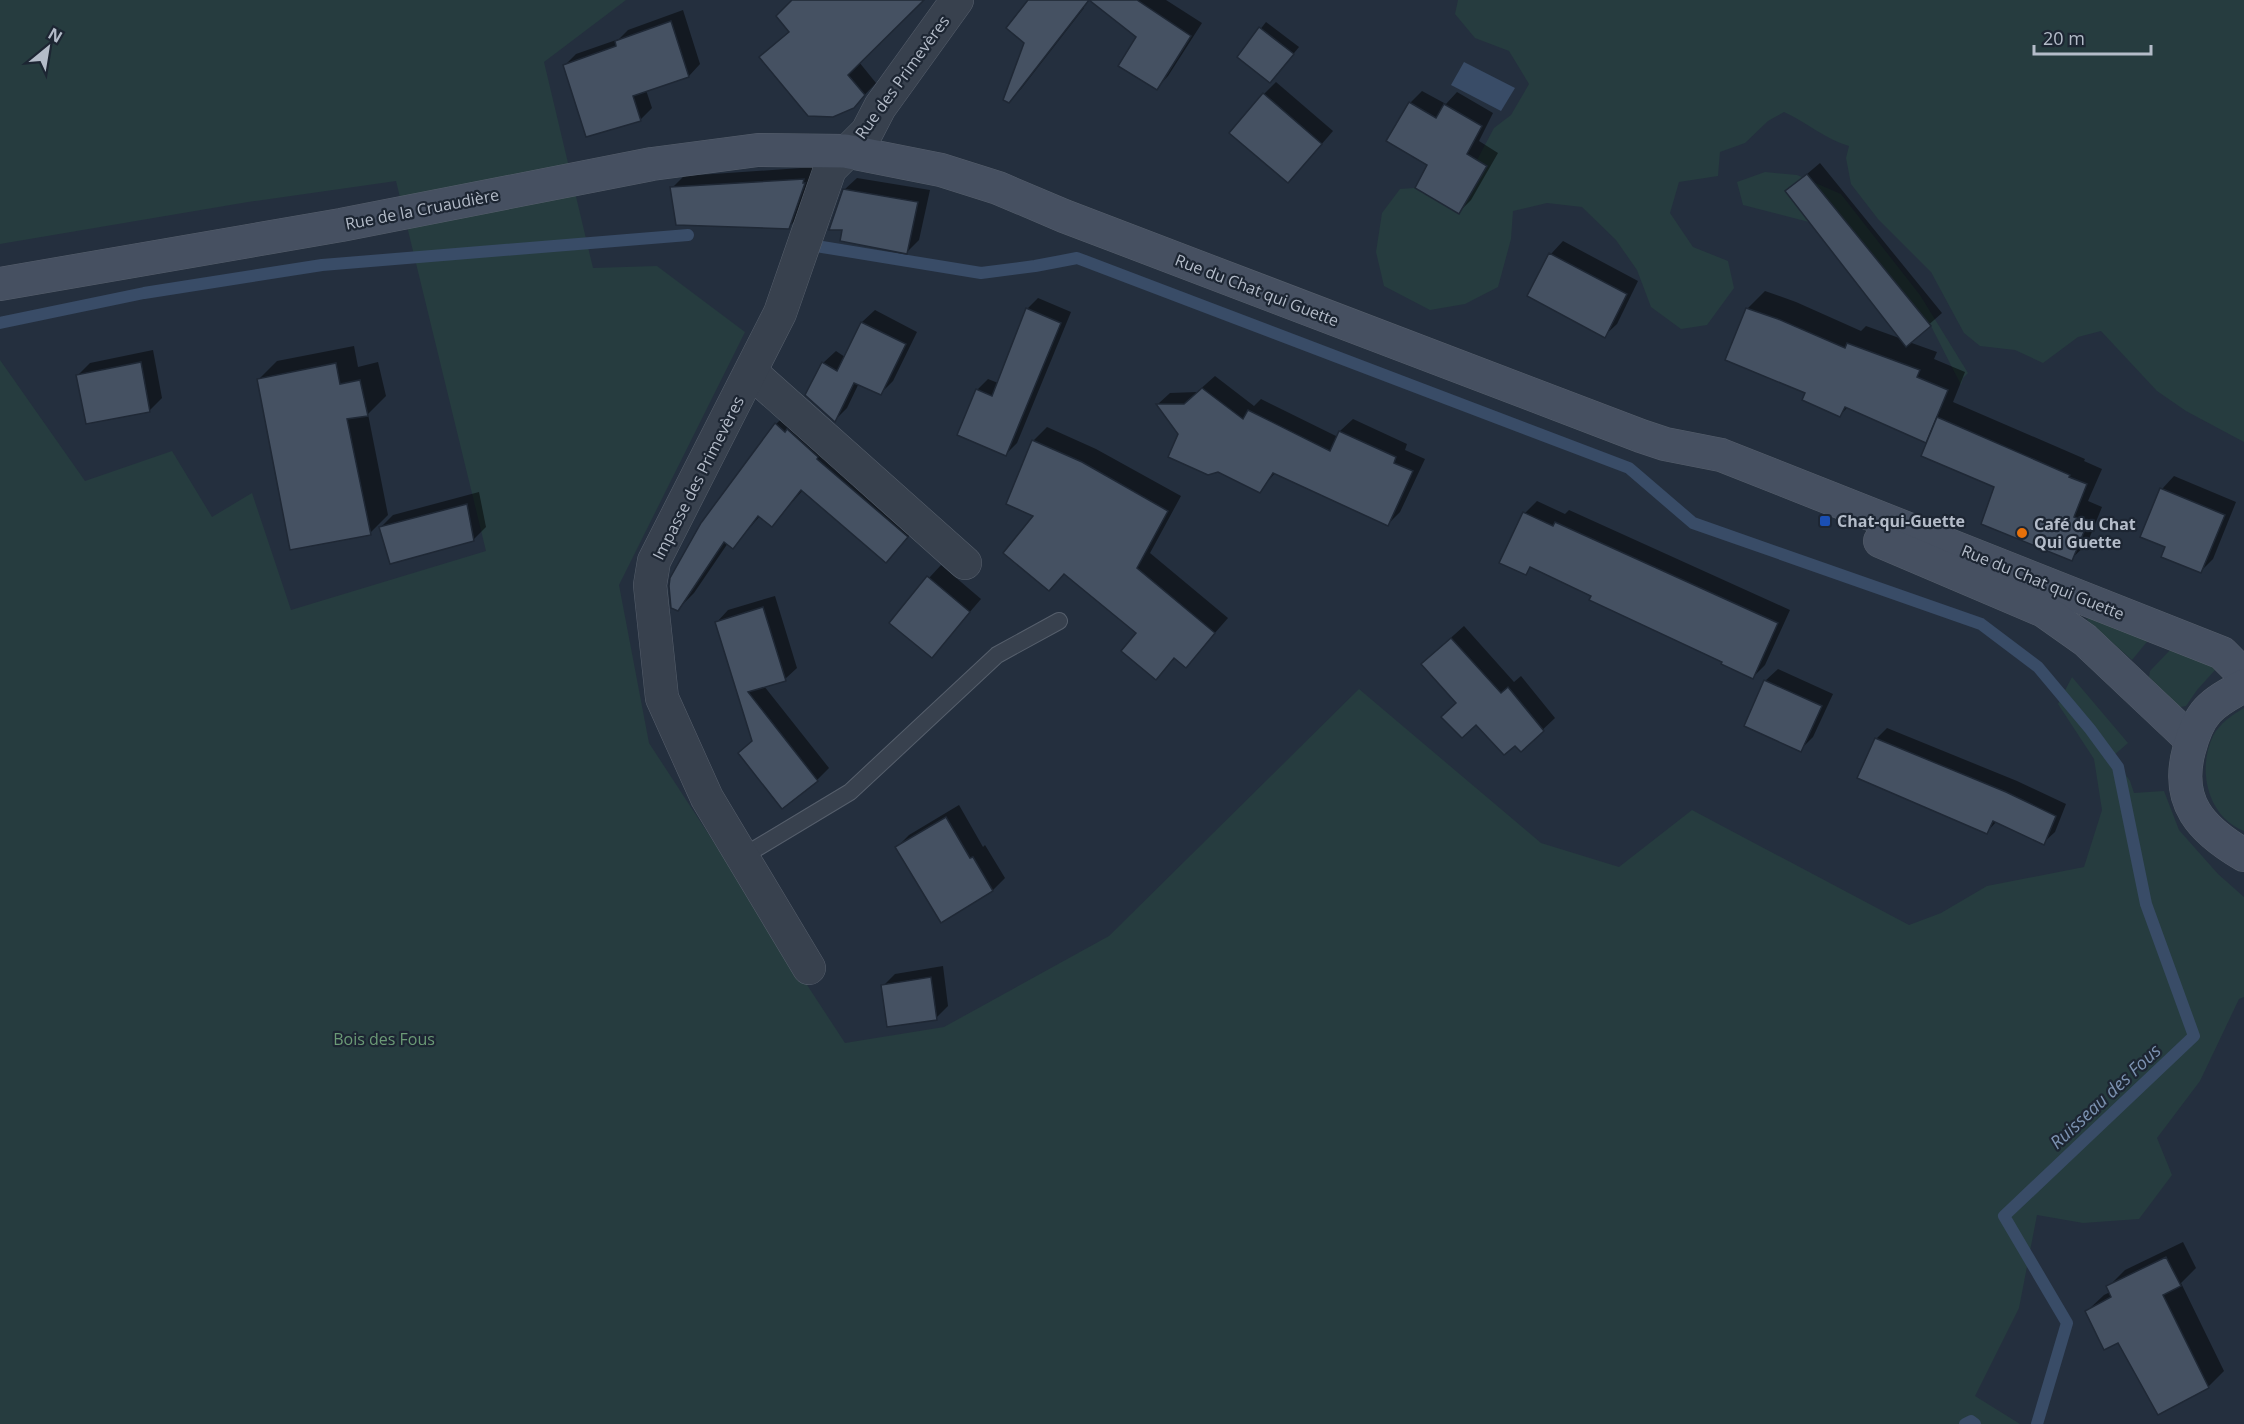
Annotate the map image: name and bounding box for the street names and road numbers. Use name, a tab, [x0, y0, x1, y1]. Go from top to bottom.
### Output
street label: Rue des Primevères	[850, 11, 954, 143]
street label: Rue de la Cruaudière	[343, 183, 501, 235]
street label: Rue du Chat qui Guette	[1172, 249, 1342, 331]
street label: Impasse des Primevères	[647, 392, 749, 564]
street label: Rue du Chat qui Guette	[1958, 539, 2128, 625]

